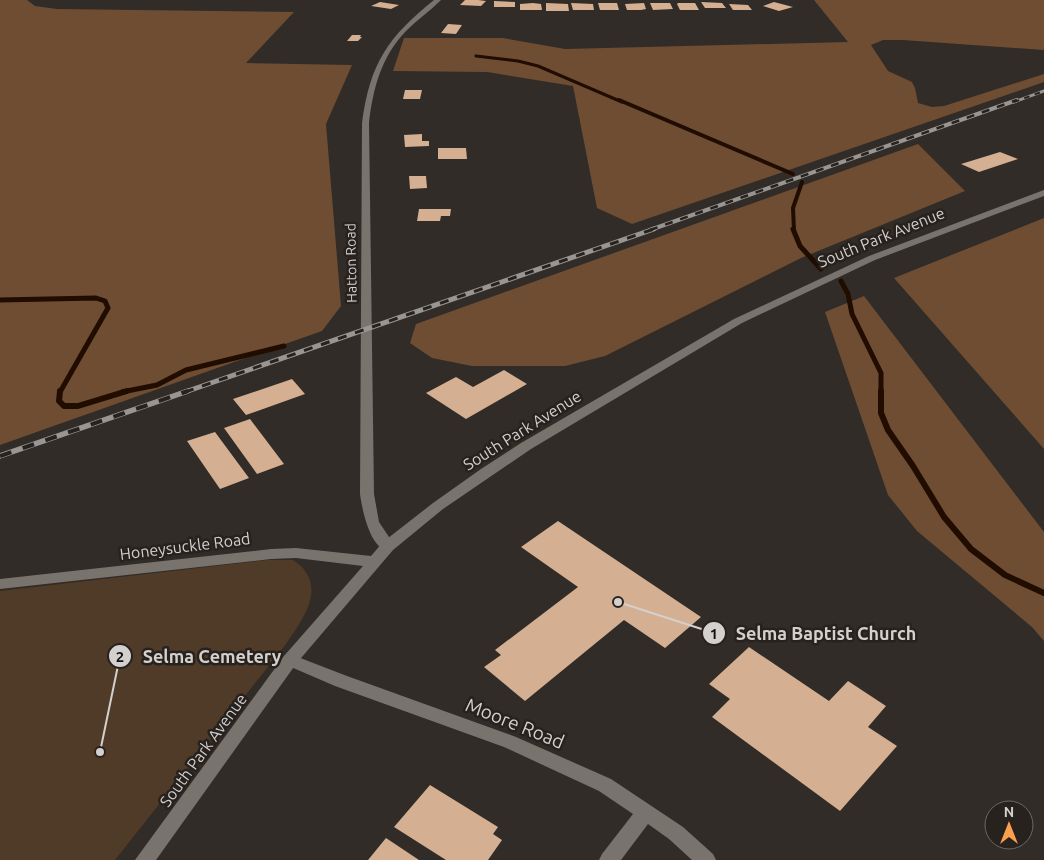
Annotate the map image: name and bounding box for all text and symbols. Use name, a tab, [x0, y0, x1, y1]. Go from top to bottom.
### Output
street label: South Park Avenue	[815, 203, 947, 271]
street label: Hatton Road	[342, 223, 360, 303]
street label: South Park Avenue	[460, 387, 584, 473]
street label: Honeysuckle Road	[119, 529, 251, 563]
callout: Selma Baptist Church	[701, 617, 927, 650]
text: Selma Baptist Church	[736, 623, 916, 643]
text: 1	[710, 625, 718, 642]
callout: Selma Cemetery	[107, 640, 291, 673]
text: Selma Cemetery	[143, 646, 282, 666]
text: 2	[116, 648, 124, 665]
street label: South Park Avenue	[156, 690, 250, 810]
street label: Moore Road	[462, 693, 568, 753]
north arrow	[984, 800, 1034, 850]
text: N	[1004, 804, 1014, 820]

